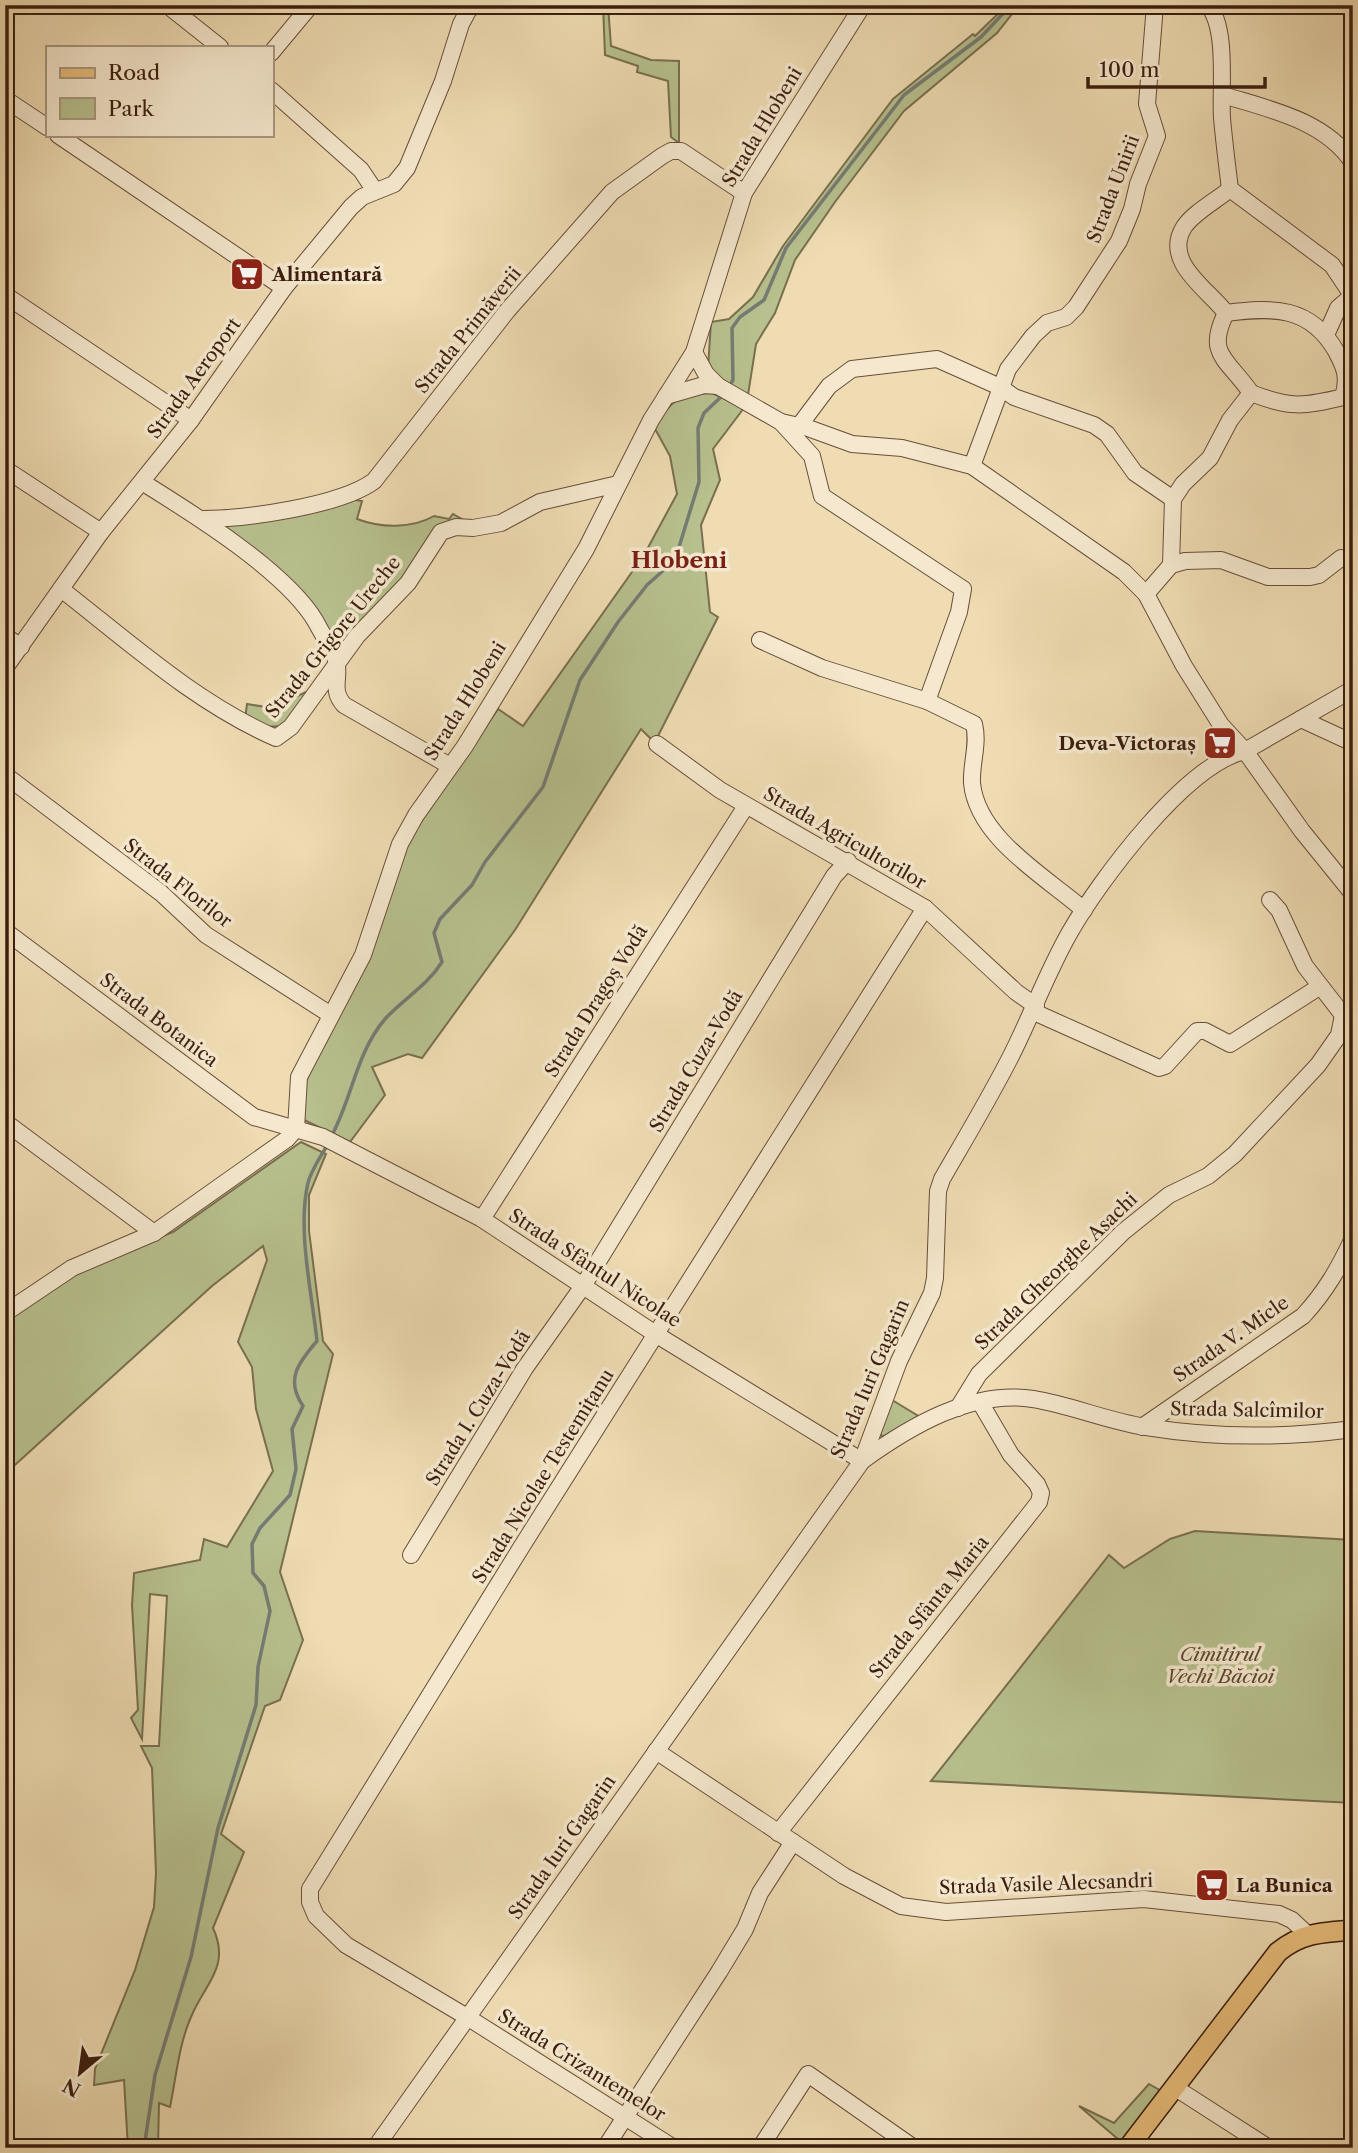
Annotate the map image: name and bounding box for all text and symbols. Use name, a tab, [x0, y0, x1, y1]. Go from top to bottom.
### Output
legend	[46, 46, 273, 136]
scale bar	[1088, 46, 1265, 90]
text: 100 m	[1099, 57, 1160, 82]
text: Road	[108, 60, 160, 85]
street label: Strada Hlobeni	[717, 63, 807, 191]
text: Park	[108, 96, 154, 121]
street label: Strada Unirii	[1082, 132, 1144, 246]
supermarket icon: Alimentară	[228, 255, 266, 293]
street label: Strada Primăverii	[410, 262, 526, 398]
place label: Alimentară	[271, 263, 383, 286]
street label: Strada Aeroport	[142, 313, 246, 443]
district label: Hlobeni	[631, 546, 727, 574]
street label: Strada Grigore Ureche	[261, 551, 405, 723]
street label: Strada Hlobeni	[419, 637, 511, 765]
supermarket icon: Deva-Victoraș	[1201, 724, 1239, 762]
place label: Deva-Victoraș	[1058, 732, 1196, 755]
street label: Strada Agricultorilor	[759, 782, 931, 894]
street label: Strada Florilor	[119, 834, 237, 932]
street label: Strada Dragoș Vodă	[540, 921, 652, 1081]
street label: Strada Botanica	[95, 968, 223, 1072]
street label: Strada Cuza-Vodă	[645, 986, 747, 1136]
street label: Strada Gheorghe Asachi	[970, 1187, 1142, 1355]
street label: Strada Sfântul Nicolae	[504, 1204, 686, 1332]
street label: Strada V. Micle	[1169, 1291, 1293, 1387]
street label: Strada Iuri Gagarin	[826, 1296, 914, 1462]
street label: Strada I. Cuza-Vodă	[421, 1326, 535, 1490]
street label: Strada Nicolae Testemițanu	[467, 1364, 619, 1588]
street label: Strada Salcîmilor	[1170, 1397, 1324, 1423]
street label: Strada Sfânta Maria	[864, 1531, 994, 1683]
park label: Cimitirul Vechi Băcioi	[1166, 1643, 1275, 1688]
street label: Strada Iuri Gagarin	[504, 1770, 620, 1924]
supermarket icon: La Bunica	[1193, 1866, 1231, 1904]
street label: Strada Vasile Alecsandri	[939, 1869, 1154, 1899]
place label: La Bunica	[1236, 1874, 1334, 1897]
street label: Strada Crizantemelor	[494, 2004, 670, 2126]
north arrow	[46, 2038, 116, 2108]
text: N	[59, 2073, 85, 2101]

